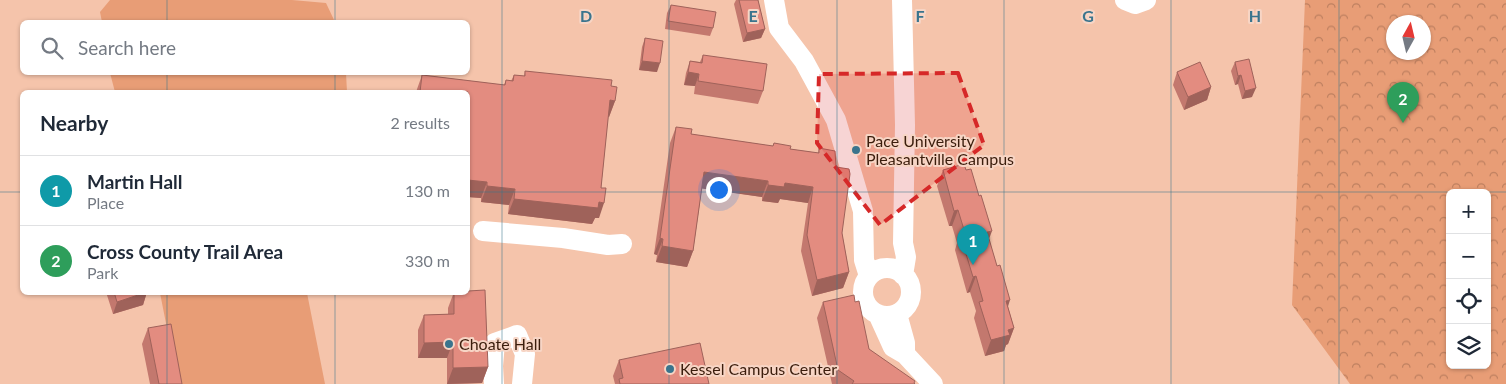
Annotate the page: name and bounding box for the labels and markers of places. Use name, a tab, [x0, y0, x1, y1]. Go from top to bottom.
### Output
pin: 2	[1387, 82, 1419, 123]
place label: Pace University Pleasantville Campus	[866, 131, 1014, 168]
marker: Pace University Pleasantville Campus	[850, 144, 862, 156]
pin: 1	[957, 224, 989, 265]
place label: Choate Hall	[459, 334, 541, 353]
marker: Choate Hall	[443, 338, 455, 350]
place label: Kessel Campus Center	[680, 359, 837, 378]
marker: Kessel Campus Center	[664, 363, 676, 375]

